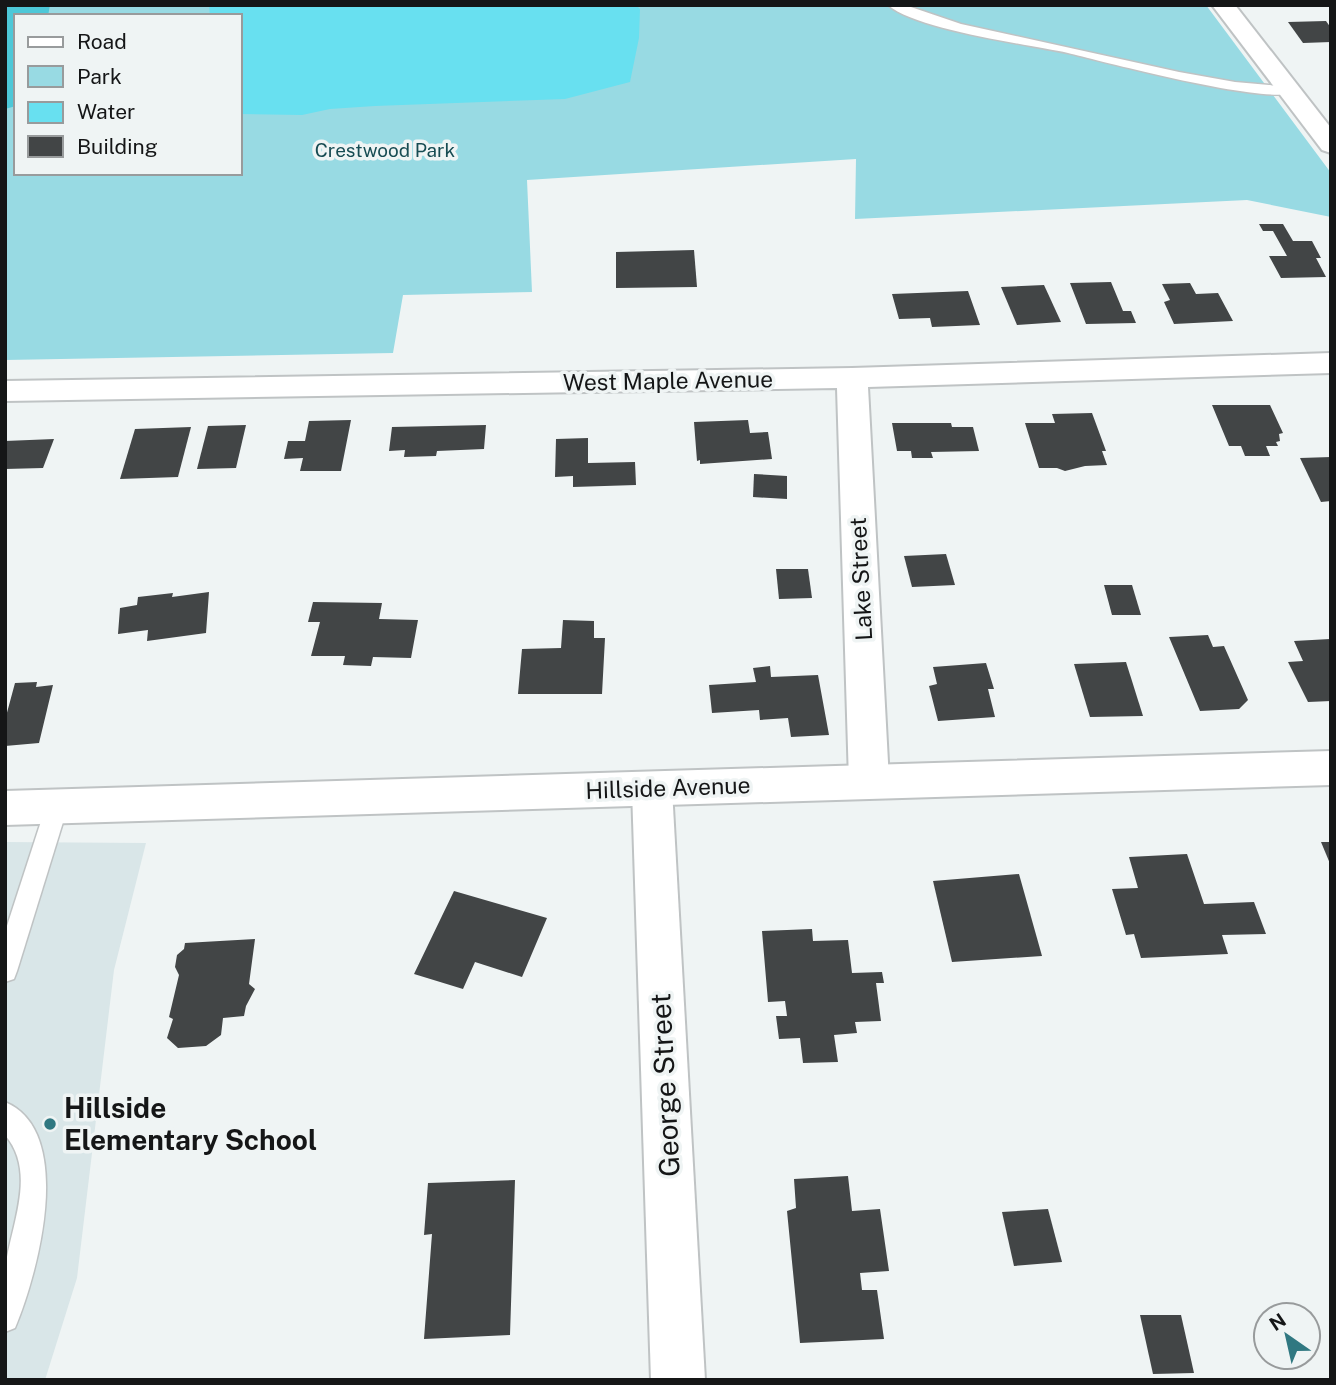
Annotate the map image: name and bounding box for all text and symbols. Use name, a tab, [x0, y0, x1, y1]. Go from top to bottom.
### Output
legend	[14, 14, 242, 175]
text: Road	[77, 29, 127, 54]
text: Park	[77, 64, 122, 89]
text: Water	[77, 99, 135, 124]
text: Building	[77, 134, 158, 159]
park label: Crestwood Park	[315, 139, 456, 161]
street label: West Maple Avenue	[563, 365, 773, 396]
street label: Lake Street	[844, 517, 877, 641]
street label: Hillside Avenue	[585, 771, 751, 804]
street label: George Street	[643, 992, 686, 1178]
place label: Hillside Elementary School	[64, 1091, 317, 1156]
marker: Hillside Elementary School	[42, 1116, 58, 1132]
north arrow	[1252, 1301, 1322, 1371]
text: N	[1265, 1309, 1290, 1335]

